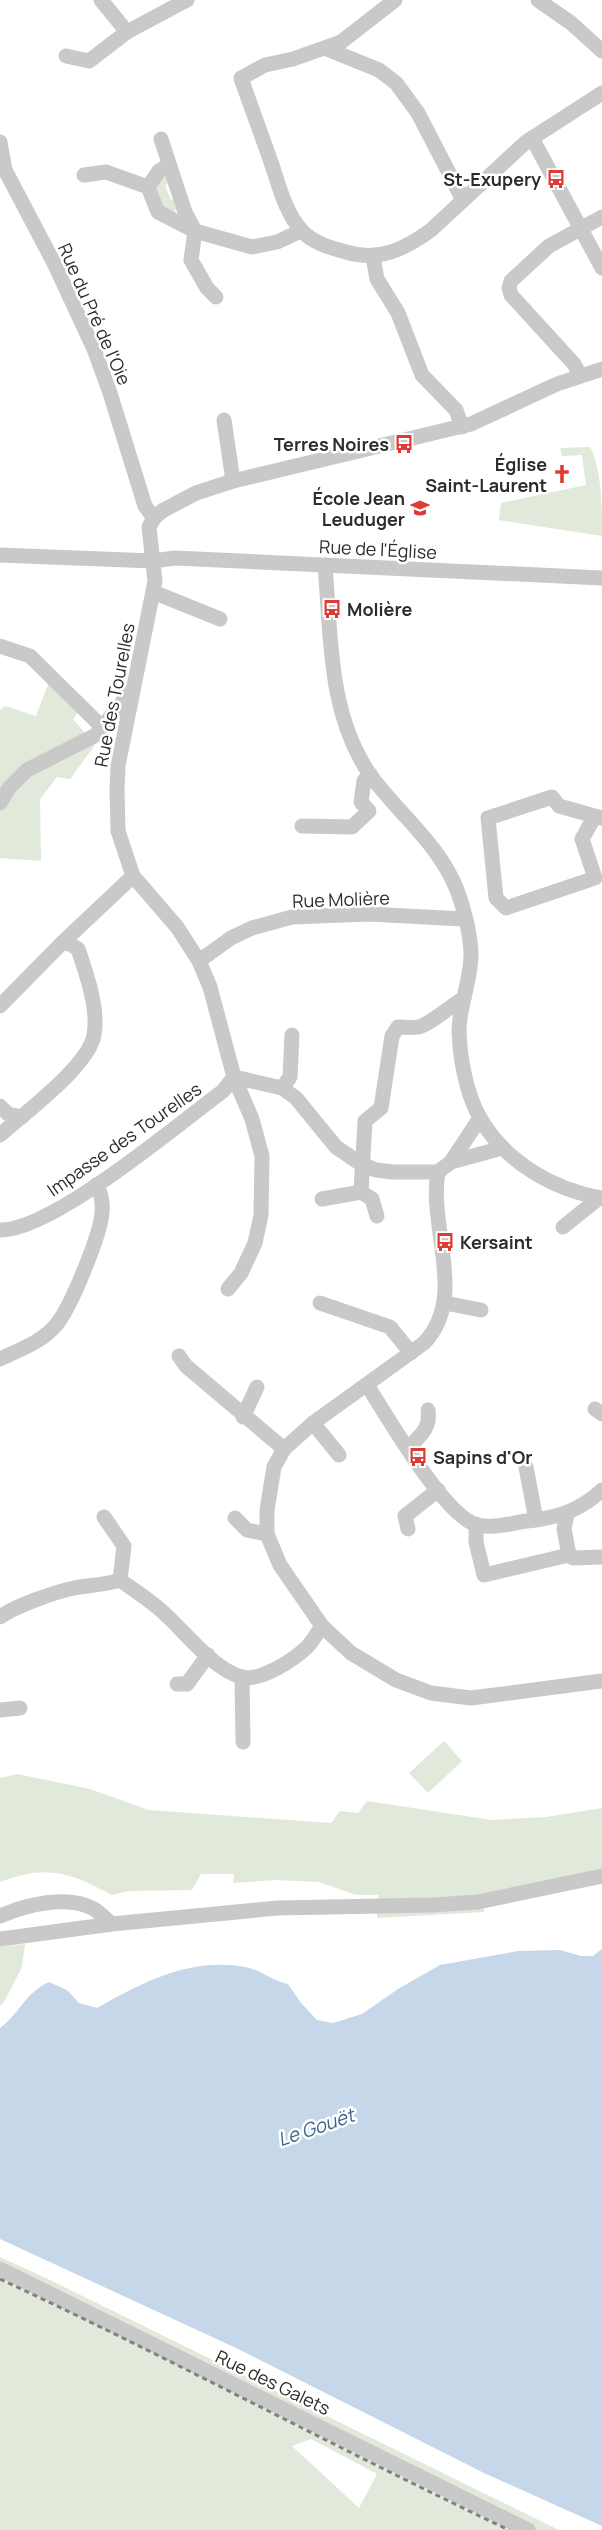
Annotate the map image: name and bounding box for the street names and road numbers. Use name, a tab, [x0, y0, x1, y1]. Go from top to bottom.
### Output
street label: Rue du Pré de l'Oie	[53, 239, 137, 389]
street label: Rue de l'Église	[319, 534, 437, 564]
street label: Rue des Tourelles	[88, 621, 140, 769]
street label: Rue Molière	[292, 885, 390, 913]
street label: Impasse des Tourelles	[42, 1077, 206, 1201]
street label: Rue des Galets	[212, 2344, 334, 2420]

